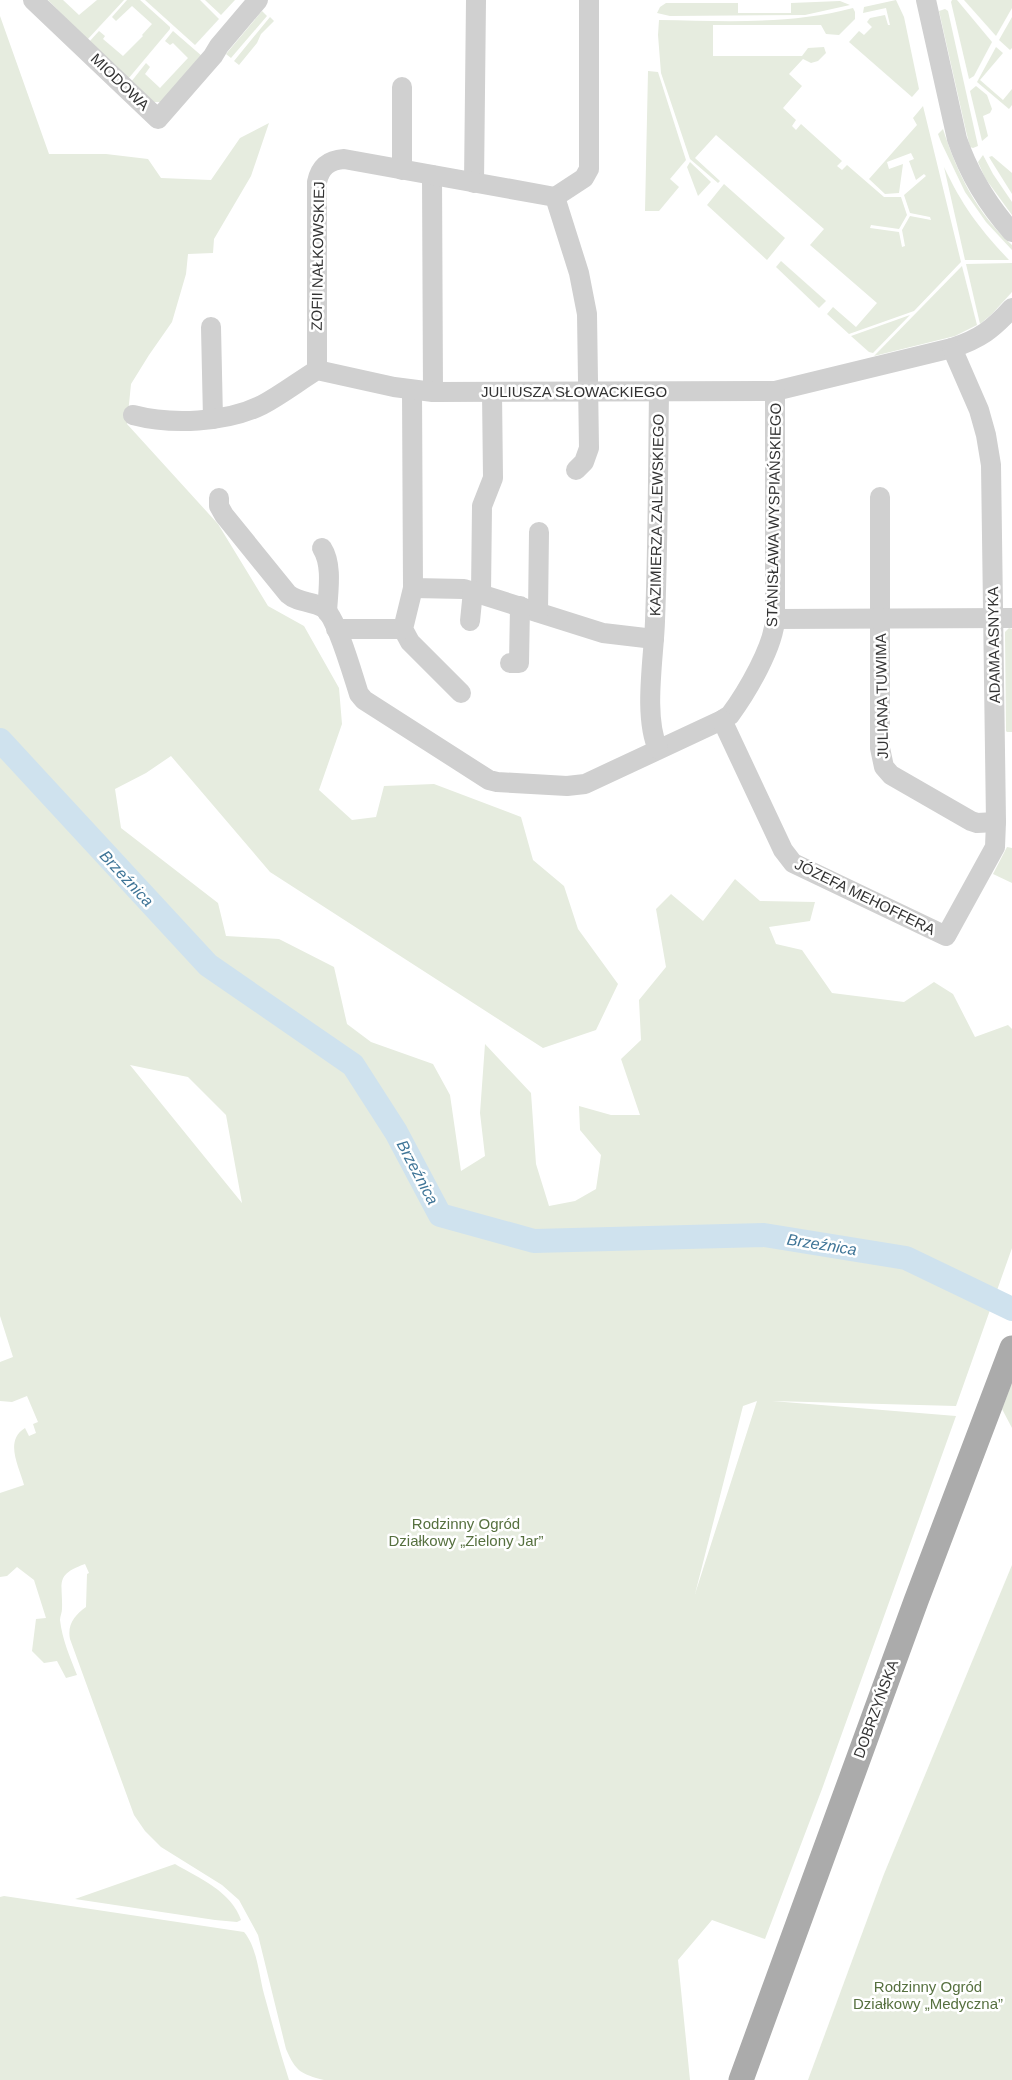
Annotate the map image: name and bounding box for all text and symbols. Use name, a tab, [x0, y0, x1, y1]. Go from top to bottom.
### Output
street label: MIODOWA	[88, 50, 153, 114]
street label: ZOFII NAŁKOWSKIEJ	[308, 181, 327, 331]
street label: JULIUSZA SŁOWACKIEGO	[481, 383, 667, 400]
street label: STANISŁAWA WYSPIAŃSKIEGO	[763, 403, 784, 627]
street label: KAZIMIERZA ZALEWSKIEGO	[646, 414, 667, 616]
street label: ADAMA ASNYKA	[984, 587, 1003, 704]
street label: JULIANA TUWIMA	[872, 633, 891, 759]
water label: Brzeźnica	[96, 847, 157, 910]
street label: JÓZEFA MEHOFFERA	[792, 855, 938, 938]
water label: Brzeźnica	[394, 1137, 442, 1207]
water label: Brzeźnica	[786, 1231, 858, 1258]
park label: Rodzinny Ogród Działkowy „Zielony Jar”	[388, 1515, 544, 1549]
street label: DOBRZYŃSKA	[850, 1657, 901, 1760]
park label: Rodzinny Ogród Działkowy „Medyczna”	[853, 1978, 1003, 2012]

